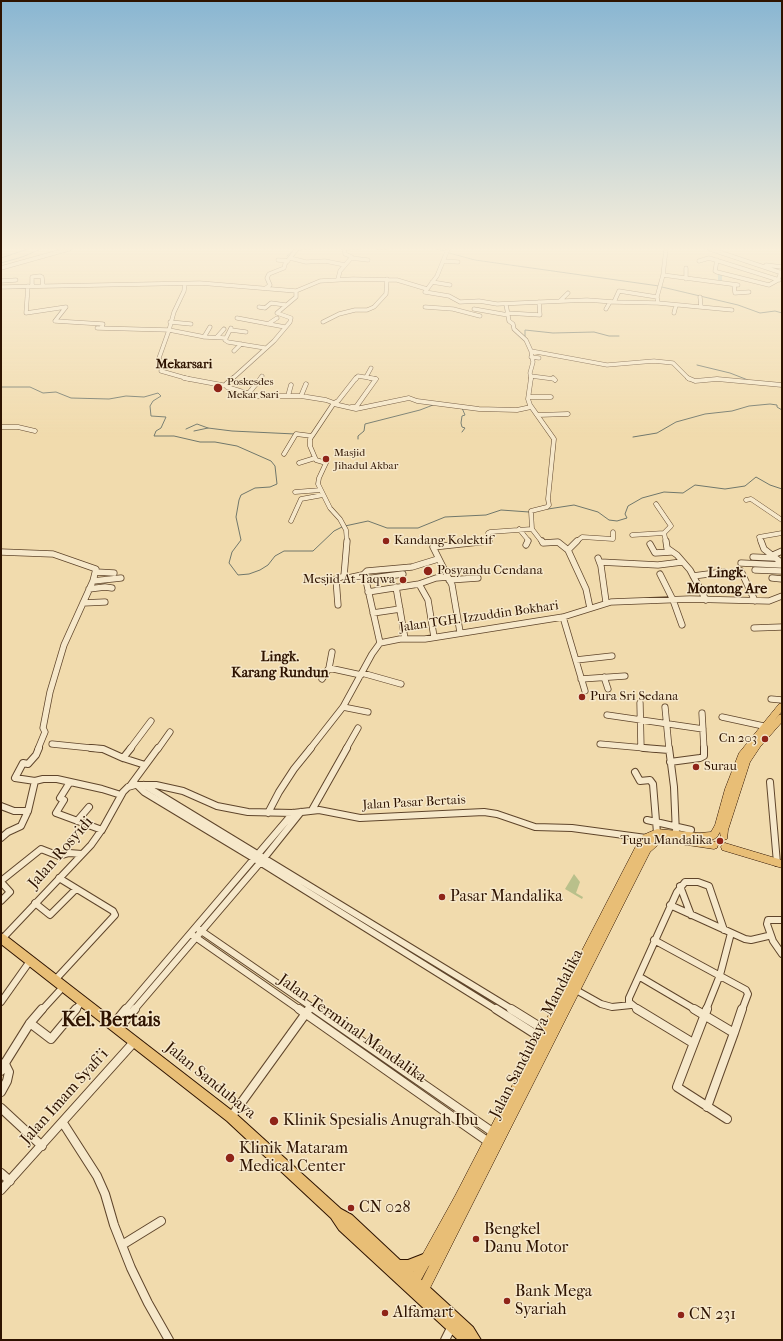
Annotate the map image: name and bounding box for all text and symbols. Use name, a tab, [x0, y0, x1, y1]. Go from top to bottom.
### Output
district label: Mekarsari	[156, 357, 212, 373]
place label: Poskesdes Mekar Sari	[227, 375, 279, 401]
marker: Poskesdes Mekar Sari	[212, 382, 224, 394]
place label: Masjid Jihadul Akbar	[334, 446, 398, 472]
marker: Masjid Jihadul Akbar	[321, 454, 331, 464]
place label: Kandang Kolektif	[394, 533, 493, 549]
marker: Kandang Kolektif	[381, 536, 391, 546]
place label: Posyandu Cendana	[437, 563, 543, 579]
marker: Posyandu Cendana	[422, 565, 434, 577]
district label: Lingk. Montong Are	[687, 566, 767, 598]
place label: Mesjid At-Taqwa	[303, 572, 395, 588]
marker: Mesjid At-Taqwa	[398, 575, 408, 585]
street label: Jalan TGH. Izzuddin Bokhari	[398, 598, 560, 636]
district label: Lingk. Karang Rundun	[231, 650, 329, 682]
place label: Pura Sri Sedana	[590, 689, 678, 705]
marker: Pura Sri Sedana	[577, 692, 587, 702]
place label: Cn 203	[719, 731, 757, 747]
marker: Cn 203	[760, 734, 770, 744]
place label: Surau	[704, 759, 737, 775]
marker: Surau	[691, 762, 701, 772]
street label: Jalan Pasar Bertais	[362, 793, 466, 813]
street label: Jalan Rosyidi	[24, 813, 98, 893]
place label: Tugu Mandalika	[620, 833, 712, 849]
marker: Tugu Mandalika	[715, 836, 725, 846]
place label: Pasar Mandalika	[450, 887, 563, 907]
marker: Pasar Mandalika	[437, 892, 447, 902]
street label: Jalan Sandubaya Mandalika	[486, 946, 588, 1122]
street label: Jalan Terminal Mandalika	[274, 971, 430, 1087]
district label: Kel. Bertais	[62, 1009, 160, 1033]
street label: Jalan Sandubaya	[161, 1038, 259, 1124]
street label: Jalan Imam Syafi'i	[17, 1045, 113, 1149]
place label: Klinik Spesialis Anugrah Ibu	[283, 1111, 478, 1131]
marker: Klinik Spesialis Anugrah Ibu	[268, 1115, 280, 1127]
place label: Klinik Mataram Medical Center	[239, 1139, 348, 1177]
marker: Klinik Mataram Medical Center	[224, 1152, 236, 1164]
place label: CN 028	[359, 1198, 410, 1218]
marker: CN 028	[346, 1203, 356, 1213]
place label: Bengkel Danu Motor	[484, 1220, 568, 1258]
marker: Bengkel Danu Motor	[471, 1234, 481, 1244]
place label: Bank Mega Syariah	[515, 1282, 592, 1320]
marker: Bank Mega Syariah	[502, 1296, 512, 1306]
place label: Alfamart	[393, 1303, 454, 1323]
place label: CN 231	[689, 1305, 736, 1325]
marker: Alfamart	[380, 1308, 390, 1318]
marker: CN 231	[676, 1310, 686, 1320]

